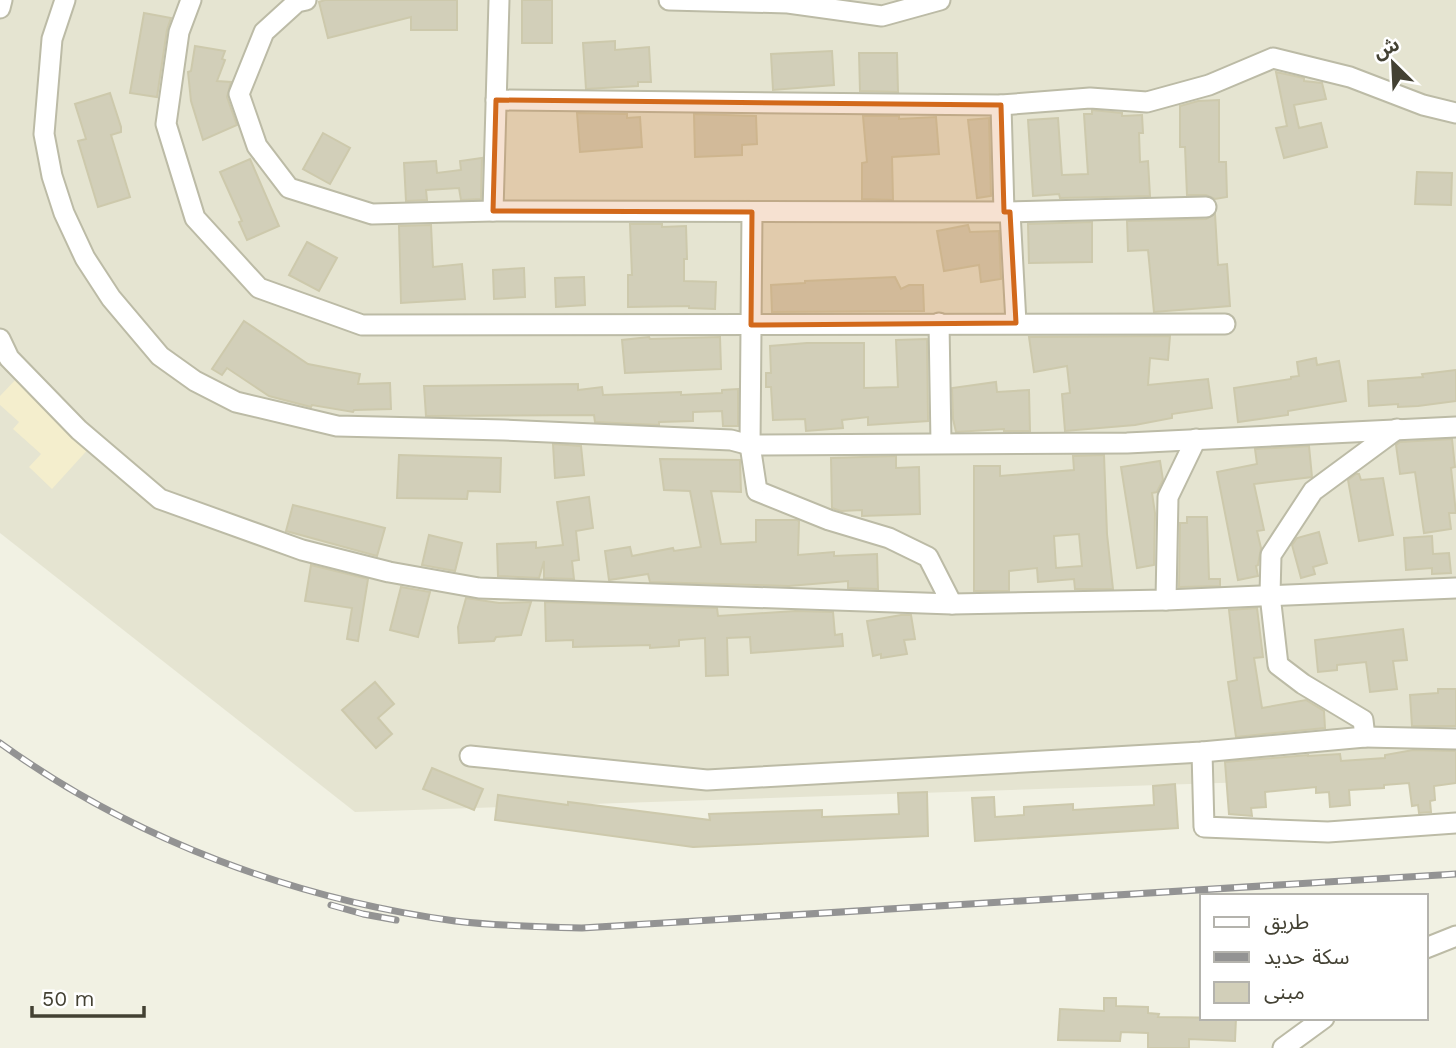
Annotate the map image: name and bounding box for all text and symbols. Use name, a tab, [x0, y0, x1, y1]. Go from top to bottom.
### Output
north arrow	[1358, 28, 1428, 98]
text: ش	[1370, 32, 1403, 64]
legend	[1200, 894, 1428, 1020]
text: طريق	[1264, 909, 1309, 935]
text: سكة حديد	[1264, 944, 1350, 969]
scale bar	[32, 974, 144, 1018]
text: مبنى	[1264, 979, 1305, 1004]
text: 50 m	[42, 986, 94, 1011]

